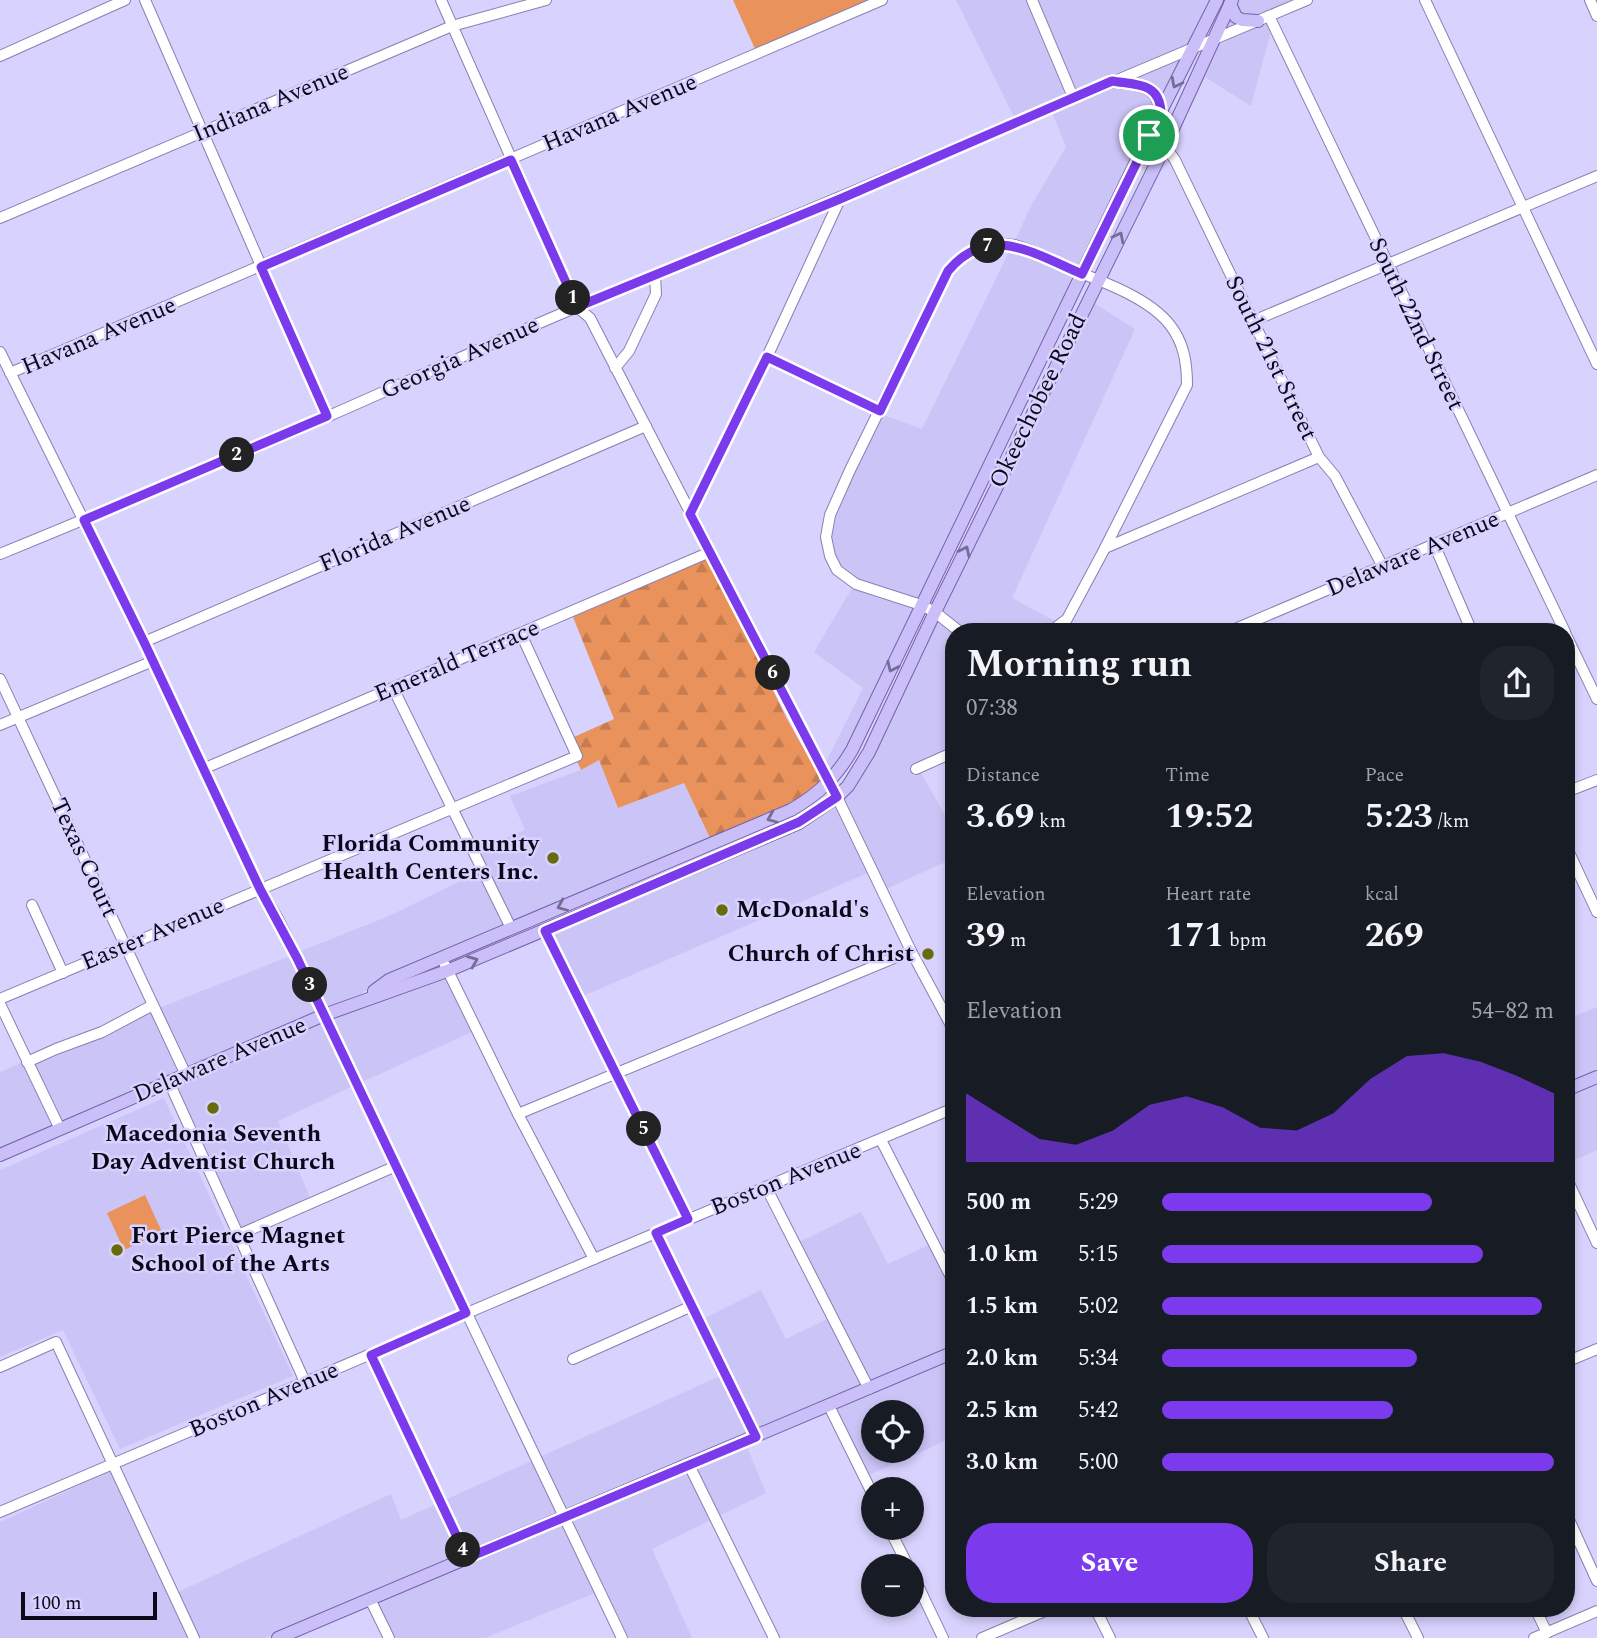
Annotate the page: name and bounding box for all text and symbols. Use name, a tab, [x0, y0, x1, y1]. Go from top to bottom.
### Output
street label: Indiana Avenue	[187, 54, 355, 152]
street label: Havana Avenue	[537, 64, 703, 162]
one-way arrow	[1170, 76, 1184, 88]
pin	[1119, 105, 1179, 165]
icon: arrive	[1130, 116, 1168, 154]
pin: 7	[970, 229, 1006, 264]
text: 7	[982, 231, 993, 260]
street label: South 22nd Street	[1359, 231, 1473, 417]
one-way arrow	[1111, 232, 1125, 244]
street label: South 21st Street	[1215, 269, 1327, 447]
pin: 1	[556, 280, 590, 316]
text: 1	[567, 283, 578, 312]
street label: Havana Avenue	[16, 287, 182, 385]
street label: Georgia Avenue	[375, 307, 545, 409]
street label: Okeechobee Road	[980, 307, 1096, 495]
pin: 2	[219, 438, 254, 472]
text: 2	[231, 440, 242, 469]
street label: Florida Avenue	[314, 486, 476, 582]
street label: Delaware Avenue	[1321, 501, 1505, 607]
one-way arrow	[957, 546, 971, 558]
street label: Emerald Terrace	[369, 610, 545, 712]
text: Morning run	[966, 636, 1192, 694]
button: share	[1480, 646, 1554, 720]
pin: 6	[756, 656, 790, 690]
text: 6	[767, 658, 778, 687]
one-way arrow	[886, 660, 900, 672]
text: 07:38	[966, 691, 1018, 726]
text: Distance	[966, 761, 1040, 790]
text: Time	[1165, 761, 1210, 790]
text: Pace	[1365, 761, 1404, 790]
text: 3.69	[966, 790, 1034, 843]
text: 19:52	[1165, 790, 1253, 843]
text: 5:23	[1365, 790, 1433, 843]
street label: Texas Court	[41, 792, 127, 924]
text: km	[1034, 807, 1066, 836]
text: /km	[1433, 807, 1469, 836]
one-way arrow	[766, 810, 779, 824]
place label: Florida Community Health Centers Inc.	[321, 826, 541, 890]
marker: Florida Community Health Centers Inc.	[545, 850, 561, 866]
text: Elevation	[966, 880, 1046, 909]
text: Heart rate	[1165, 880, 1251, 909]
text: kcal	[1365, 880, 1399, 909]
street label: Easter Avenue	[76, 888, 230, 980]
place label: McDonald's	[736, 892, 869, 928]
one-way arrow	[557, 898, 569, 912]
marker: McDonald's	[714, 902, 730, 918]
text: 39	[966, 909, 1005, 962]
text: 171	[1165, 909, 1224, 962]
text: 269	[1365, 909, 1424, 962]
text: m	[1005, 926, 1026, 955]
text: bpm	[1224, 926, 1267, 955]
place label: Church of Christ	[728, 936, 914, 972]
marker: Church of Christ	[920, 946, 936, 962]
one-way arrow	[466, 955, 478, 969]
pin: 3	[292, 968, 328, 1002]
text: 3	[304, 970, 315, 999]
text: Elevation	[966, 994, 1062, 1029]
text: 54–82 m	[1471, 994, 1554, 1029]
street label: Delaware Avenue	[128, 1007, 312, 1113]
marker: Macedonia Seventh Day Adventist Church	[205, 1100, 221, 1116]
pin: 5	[626, 1112, 662, 1146]
text: 5	[638, 1114, 649, 1143]
place label: Macedonia Seventh Day Adventist Church	[91, 1116, 336, 1180]
street label: Boston Avenue	[705, 1132, 867, 1226]
text: 500 m	[966, 1185, 1031, 1220]
text: 5:29	[1078, 1185, 1118, 1220]
place label: Fort Pierce Magnet School of the Arts	[131, 1218, 345, 1282]
text: 1.0 km	[966, 1237, 1038, 1272]
text: 5:15	[1078, 1237, 1118, 1272]
marker: Fort Pierce Magnet School of the Arts	[109, 1242, 125, 1258]
text: 1.5 km	[966, 1289, 1038, 1324]
text: 5:02	[1078, 1289, 1118, 1324]
text: 2.0 km	[966, 1341, 1038, 1376]
text: 5:34	[1078, 1341, 1118, 1376]
street label: Boston Avenue	[183, 1352, 345, 1448]
text: 2.5 km	[966, 1393, 1038, 1428]
text: 5:42	[1078, 1393, 1118, 1428]
map controls	[861, 1400, 924, 1617]
button: locate	[861, 1400, 924, 1463]
text: 3.0 km	[966, 1445, 1038, 1480]
text: 5:00	[1078, 1445, 1118, 1480]
button: +	[861, 1477, 924, 1540]
button: Save	[966, 1523, 1253, 1603]
button: Share	[1267, 1523, 1554, 1603]
pin: 4	[446, 1532, 480, 1568]
text: 4	[457, 1535, 468, 1564]
button: −	[861, 1554, 924, 1617]
scale bar	[21, 1589, 158, 1621]
text: 100 m	[32, 1589, 82, 1618]

